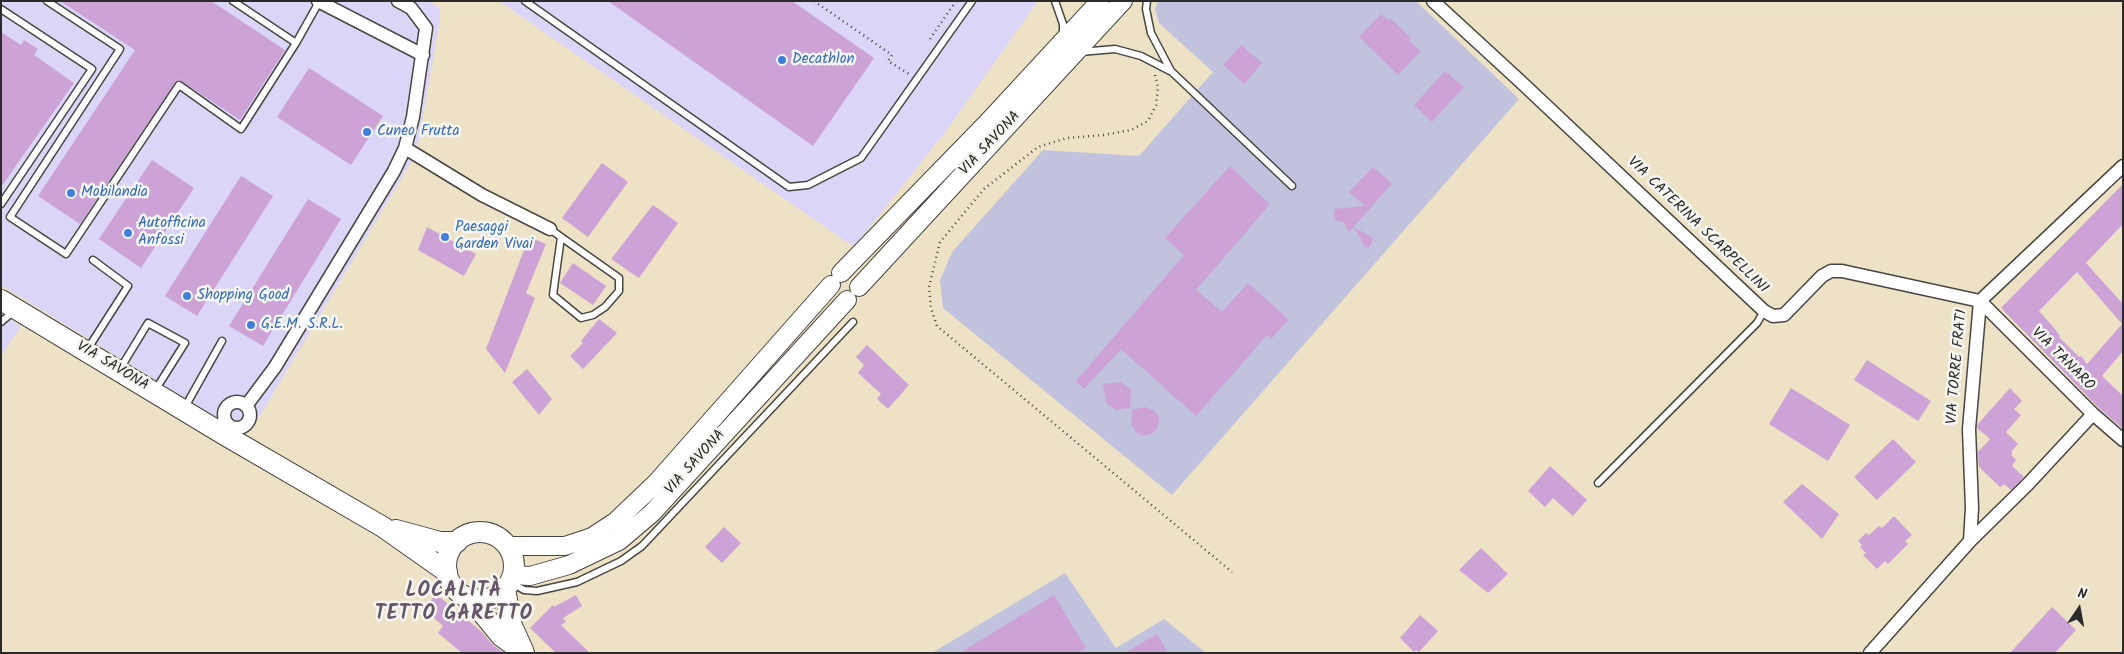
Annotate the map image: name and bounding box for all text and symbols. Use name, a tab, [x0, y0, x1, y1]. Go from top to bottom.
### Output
place label: Decathlon	[792, 51, 854, 69]
marker: Decathlon	[776, 54, 788, 66]
street label: VIA SAVONA	[957, 108, 1025, 180]
place label: Cuneo Frutta	[377, 123, 459, 141]
marker: Cuneo Frutta	[361, 126, 373, 138]
street label: VIA CATERINA SCARPELLINI	[1623, 154, 1771, 298]
place label: Mobilandia	[81, 184, 148, 202]
marker: Mobilandia	[65, 187, 77, 199]
place label: Autofficina Anfossi	[138, 215, 206, 250]
place label: Paesaggi Garden Vivai	[455, 219, 533, 254]
marker: Autofficina Anfossi	[122, 227, 134, 239]
marker: Paesaggi Garden Vivai	[439, 231, 451, 243]
place label: Shopping Good	[197, 287, 289, 305]
marker: Shopping Good	[181, 290, 193, 302]
street label: VIA TORRE FRATI	[1944, 309, 1972, 425]
place label: G.E.M. S.R.L.	[261, 316, 343, 334]
marker: G.E.M. S.R.L.	[245, 319, 257, 331]
street label: VIA TANARO	[2027, 325, 2097, 395]
street label: VIA SAVONA	[73, 338, 151, 396]
street label: VIA SAVONA	[662, 427, 730, 499]
district label: LOCALITÀ TETTO GARETTO	[373, 581, 535, 628]
text: N	[2076, 583, 2089, 606]
north arrow	[2054, 584, 2104, 634]

